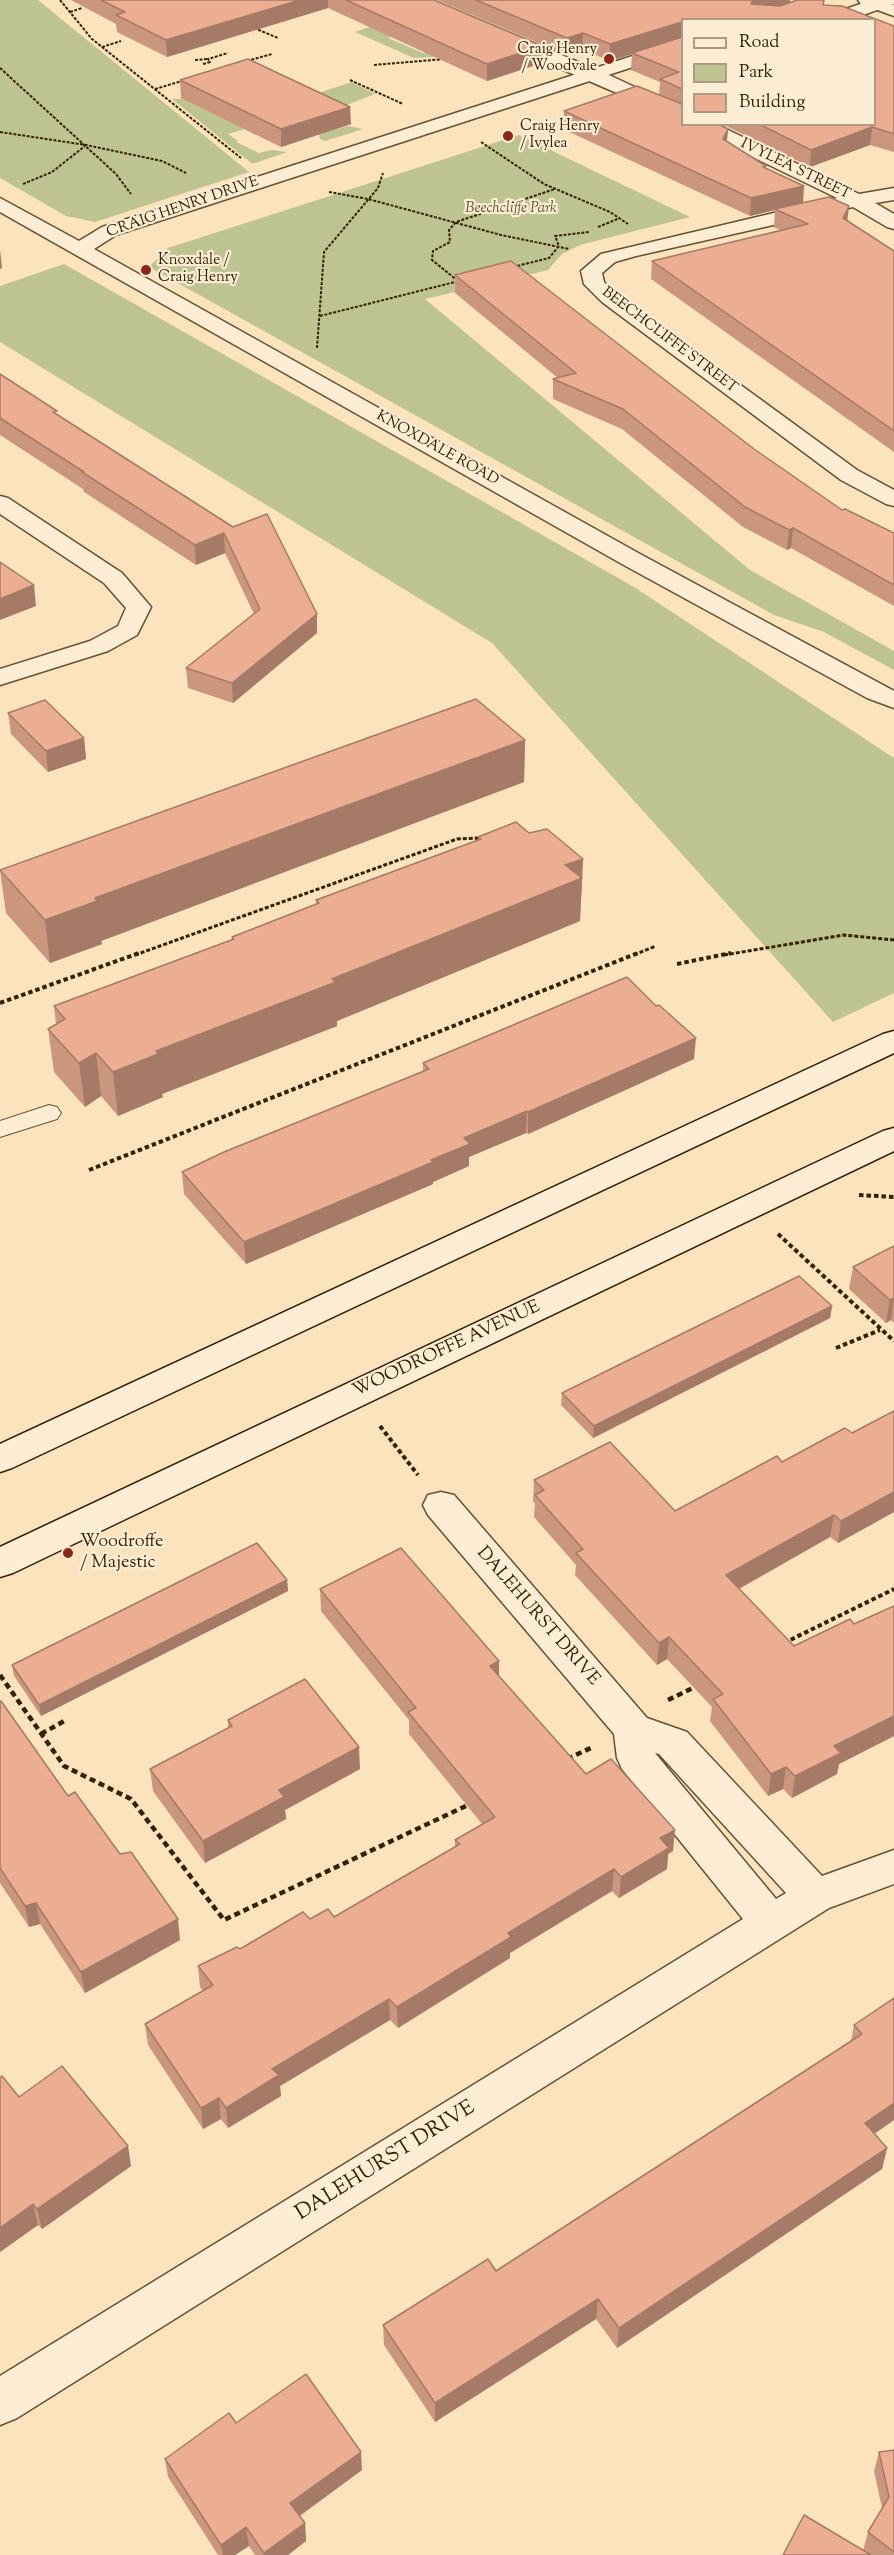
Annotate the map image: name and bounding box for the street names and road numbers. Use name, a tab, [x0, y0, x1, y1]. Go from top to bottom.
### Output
street label: IVYLEA STREET	[737, 136, 853, 204]
street label: CRAIG HENRY DRIVE	[105, 173, 261, 243]
street label: BEECHCLIFFE STREET	[598, 284, 740, 398]
street label: KNOXDALE ROAD	[372, 408, 502, 490]
street label: WOODROFFE AVENUE	[350, 1297, 544, 1403]
street label: DALEHURST DRIVE	[471, 1543, 603, 1691]
street label: DALEHURST DRIVE	[292, 2097, 480, 2227]

